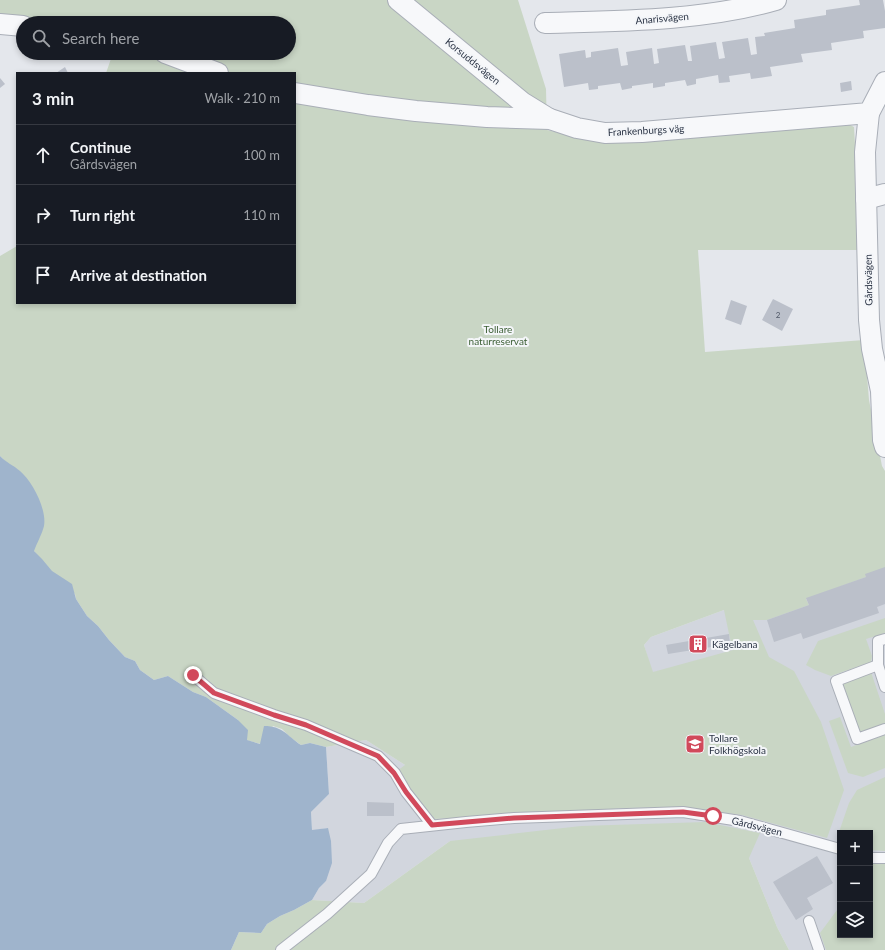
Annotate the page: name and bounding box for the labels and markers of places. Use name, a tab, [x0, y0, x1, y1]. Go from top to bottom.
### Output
building icon: Kägelbana	[687, 633, 709, 655]
place label: Kägelbana	[712, 638, 757, 650]
place label: Tollare Folkhögskola	[709, 732, 766, 756]
school or university icon: Tollare Folkhögskola	[684, 733, 706, 755]

